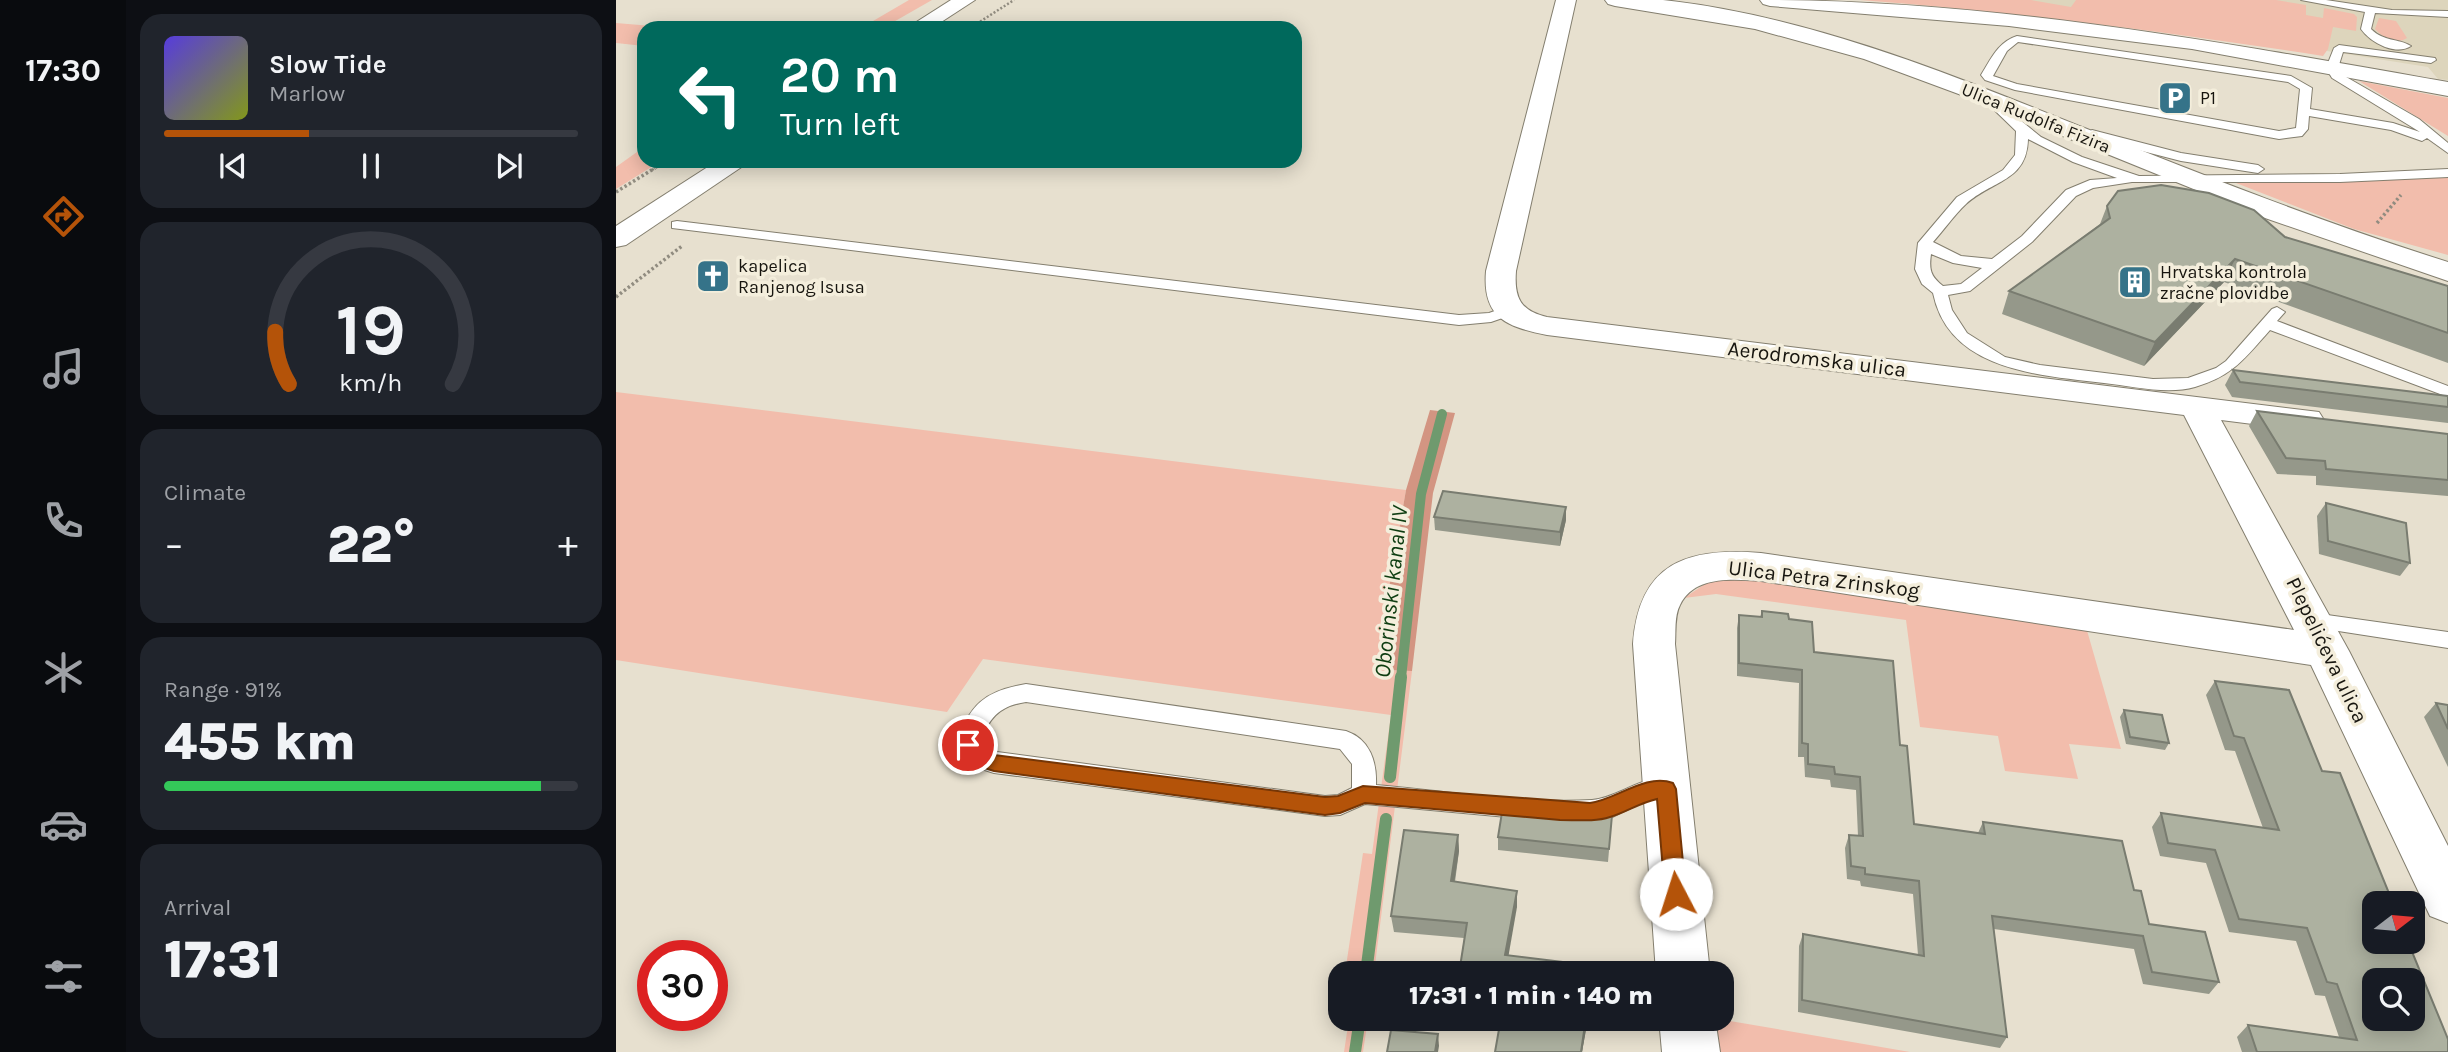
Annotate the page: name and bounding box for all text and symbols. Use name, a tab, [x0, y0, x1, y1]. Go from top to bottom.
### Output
text: 20 m	[780, 47, 900, 104]
text: Slow Tide	[269, 49, 387, 80]
icon: left	[665, 49, 756, 140]
text: 17:30	[25, 52, 101, 89]
street label: Ulica Rudolfa Fizira	[1958, 78, 2114, 158]
parking icon: P1	[2156, 79, 2194, 117]
text: Marlow	[269, 80, 345, 107]
place label: P1	[2200, 87, 2216, 109]
text: Turn left	[780, 106, 900, 143]
icon: previous	[214, 147, 252, 185]
icon: pause	[352, 147, 390, 185]
icon: next	[490, 147, 528, 185]
icon: directions	[39, 192, 88, 241]
place label: kapelica Ranjenog Isusa	[738, 255, 865, 298]
church icon: kapelica Ranjenog Isusa	[694, 257, 732, 295]
place label: Hrvatska kontrola zračne plovidbe	[2160, 261, 2307, 304]
building icon: Hrvatska kontrola zračne plovidbe	[2116, 263, 2154, 301]
text: 19	[336, 288, 406, 373]
street label: Aerodromska ulica	[1726, 336, 1908, 382]
icon: music	[39, 344, 88, 393]
text: km/h	[339, 368, 403, 397]
text: Climate	[164, 479, 246, 506]
icon: phone	[39, 496, 88, 545]
water label: Oborinski kanal IV	[1369, 503, 1414, 679]
text: 22°	[327, 514, 415, 575]
text: −	[164, 522, 184, 567]
text: +	[558, 522, 578, 567]
street label: Ulica Petra Zrinskog	[1727, 555, 1921, 603]
street label: Plepelićeva ulica	[2281, 573, 2373, 727]
icon: climate	[39, 648, 88, 697]
text: Range · 91%	[164, 676, 282, 703]
text: 455 km	[164, 711, 356, 772]
pin	[938, 715, 998, 775]
icon: arrive	[949, 726, 987, 764]
icon: car	[39, 800, 88, 849]
position arrow	[1639, 857, 1713, 931]
north arrow	[2362, 891, 2426, 954]
map controls	[2362, 891, 2425, 1031]
text: Arrival	[164, 894, 231, 921]
text: 17:31	[164, 929, 282, 990]
speed limit sign: 30	[637, 940, 728, 1031]
icon: filters	[39, 952, 88, 1001]
button: search	[2362, 968, 2425, 1031]
text: 17:31 · 1 min · 140 m	[1409, 980, 1653, 1011]

